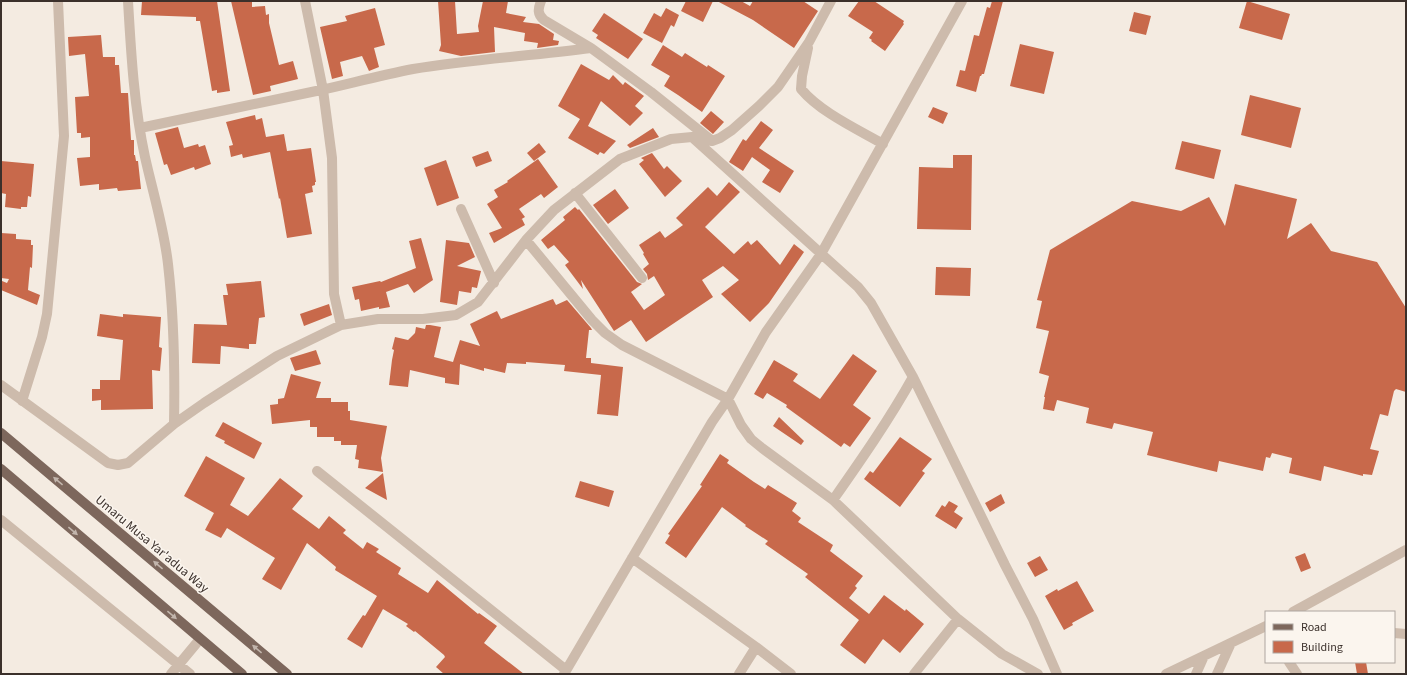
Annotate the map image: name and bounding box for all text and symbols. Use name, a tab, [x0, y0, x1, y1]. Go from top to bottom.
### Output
one-way arrow	[53, 477, 63, 486]
street label: Umaru Musa Yar'adua Way	[91, 491, 213, 597]
one-way arrow	[68, 526, 79, 535]
one-way arrow	[152, 561, 163, 570]
one-way arrow	[167, 611, 178, 620]
legend	[1265, 611, 1395, 663]
text: Road	[1301, 619, 1327, 636]
text: Building	[1301, 639, 1343, 656]
one-way arrow	[252, 644, 262, 653]

